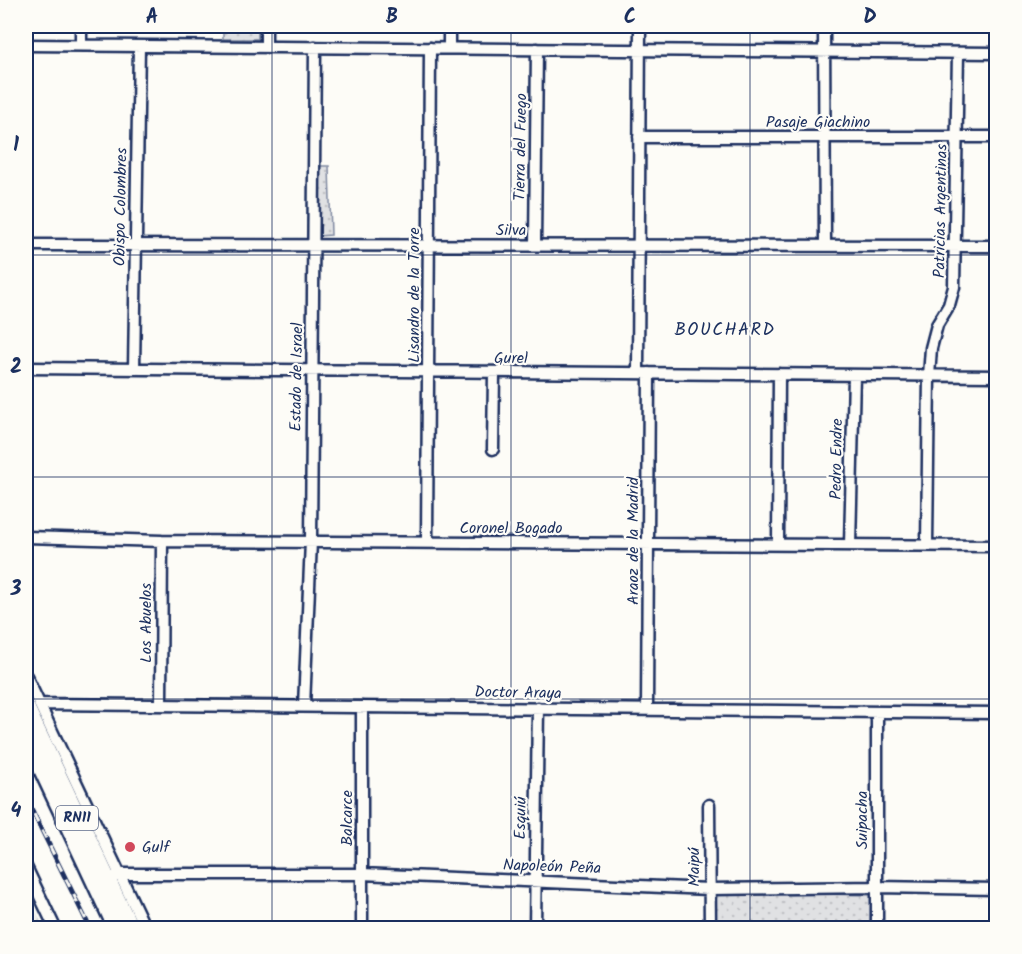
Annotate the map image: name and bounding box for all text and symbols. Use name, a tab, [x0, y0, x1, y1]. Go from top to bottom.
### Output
text: A	[146, 2, 158, 34]
text: B	[386, 2, 398, 34]
text: C	[624, 2, 636, 34]
text: D	[863, 2, 877, 34]
street label: Tierra del Fuego	[508, 93, 534, 201]
street label: Pasaje Giachino	[766, 110, 870, 135]
text: 1	[13, 130, 19, 162]
street label: Patricias Argentinas	[927, 143, 955, 278]
street label: Obispo Colombres	[107, 147, 135, 267]
street label: Silva	[496, 218, 526, 243]
street label: Lisandro de la Torre	[402, 227, 427, 363]
district label: BOUCHARD	[674, 316, 776, 345]
street label: Estado de Israel	[284, 322, 310, 432]
street label: Gurel	[494, 346, 528, 371]
text: 2	[10, 352, 22, 384]
street label: Pedro Endre	[824, 418, 850, 500]
street label: Araoz de la Madrid	[621, 476, 646, 605]
street label: Coronel Bogado	[459, 516, 563, 541]
text: 3	[10, 574, 22, 606]
street label: Los Abuelos	[134, 583, 159, 663]
street label: Doctor Araya	[474, 680, 562, 706]
street label: Balcarce	[335, 790, 360, 846]
street label: Suipacha	[850, 791, 875, 849]
text: 4	[11, 796, 22, 828]
street label: Esquiú	[508, 796, 534, 840]
road number: RN11	[56, 806, 98, 830]
place label: Gulf	[142, 835, 171, 860]
marker: Gulf	[123, 840, 137, 854]
street label: Maipú	[682, 847, 707, 887]
street label: Napoleón Peña	[502, 853, 602, 881]

